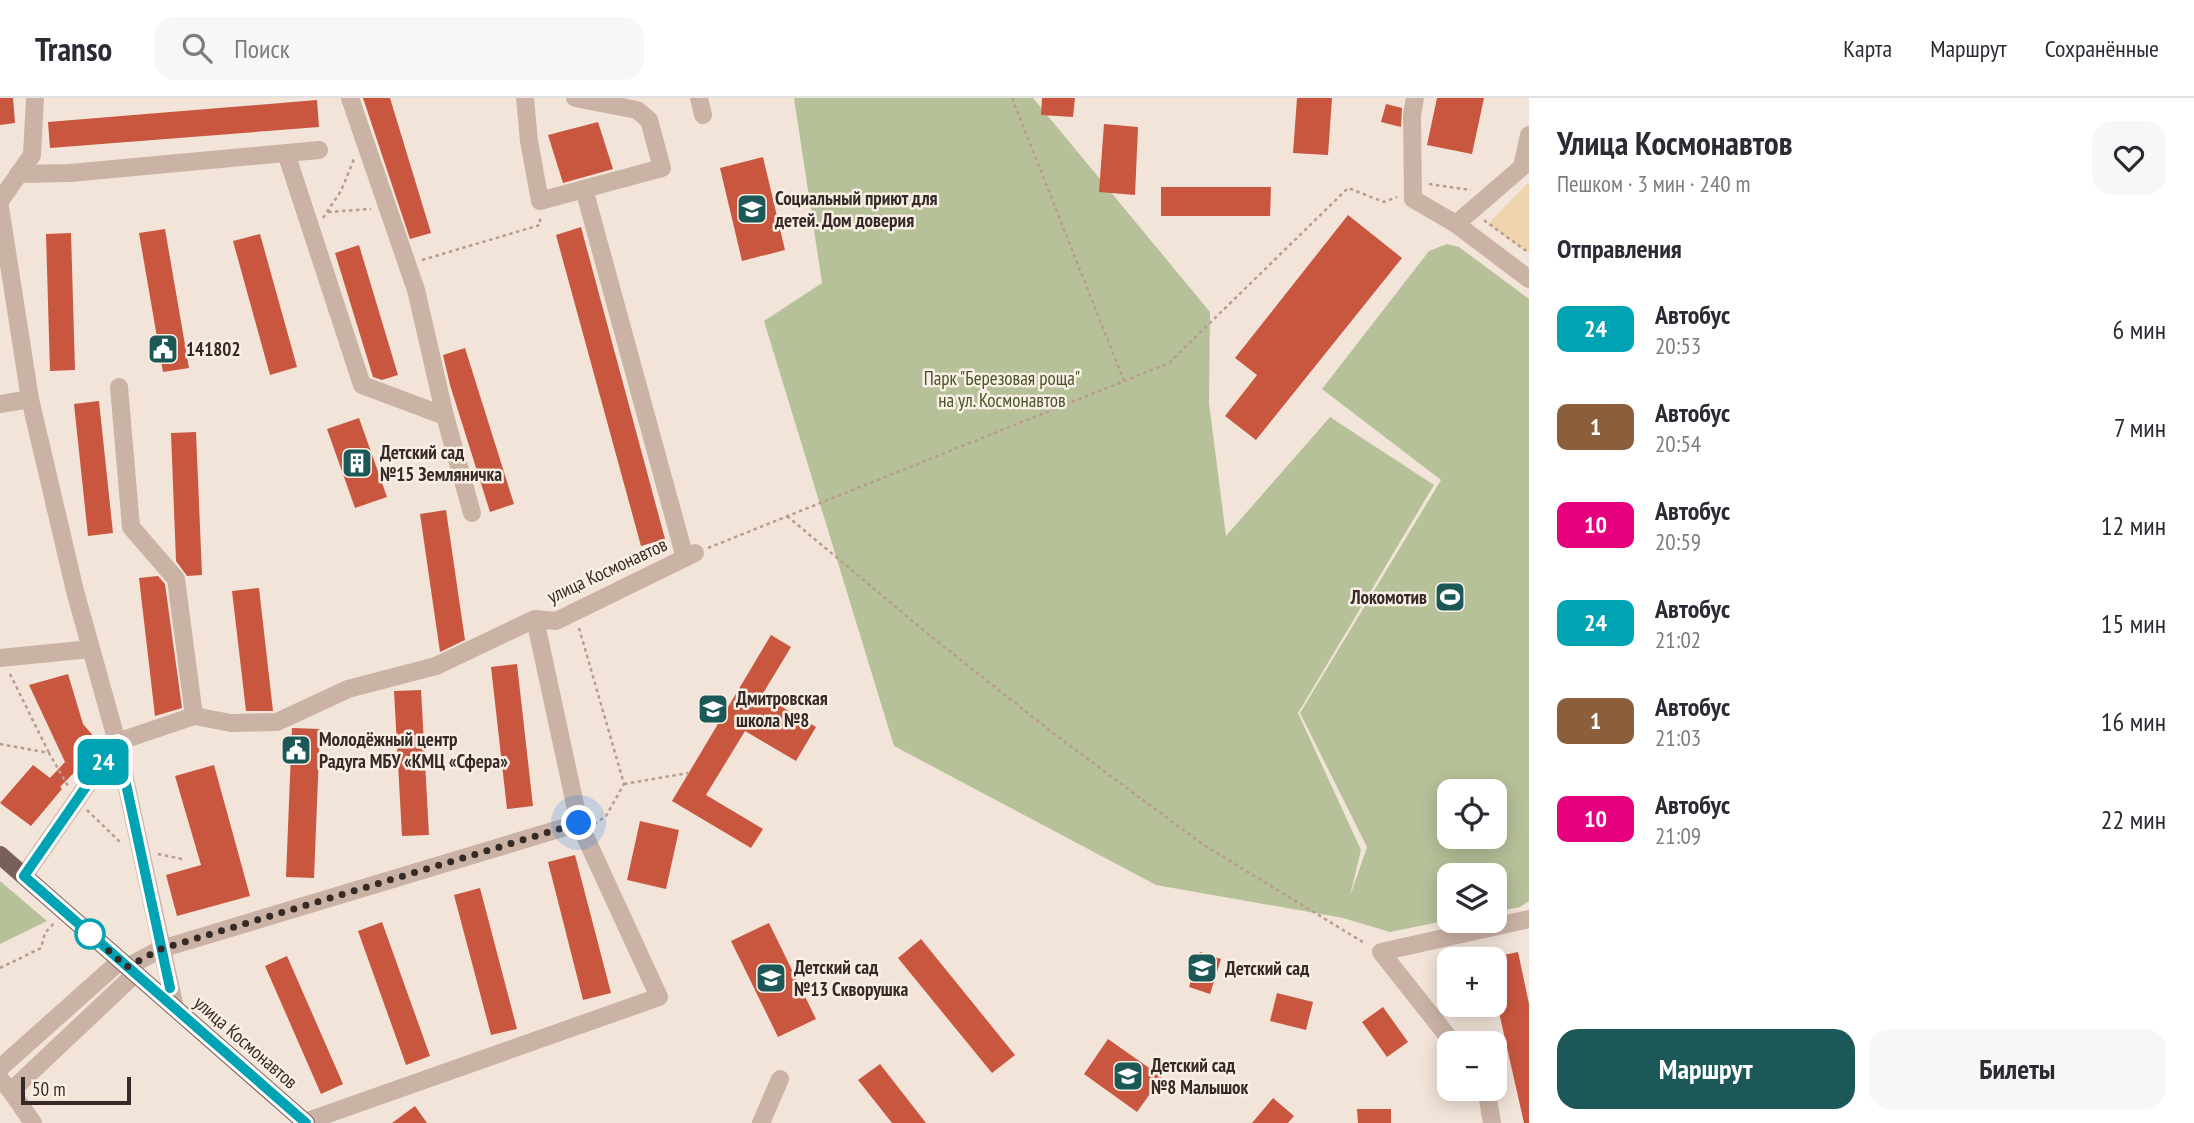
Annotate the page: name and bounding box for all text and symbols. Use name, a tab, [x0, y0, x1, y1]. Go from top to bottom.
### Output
search box	[154, 17, 644, 80]
text: Transo	[35, 27, 112, 70]
icon: search	[178, 29, 216, 67]
text: Поиск	[234, 32, 290, 65]
text: Карта	[1843, 33, 1892, 64]
text: Маршрут	[1930, 33, 2007, 64]
text: Сохранённые	[2045, 33, 2159, 64]
text: Улица Космонавтов	[1557, 121, 1792, 164]
button: heart	[2092, 121, 2166, 195]
text: Пешком · 3 мин · 240 m	[1557, 169, 1750, 198]
place label: Социальный приют для детей. Дом доверия	[774, 186, 938, 232]
school or university icon: Социальный приют для детей. Дом доверия	[735, 192, 769, 226]
text: Отправления	[1557, 232, 1682, 265]
text: Автобус	[1655, 298, 1730, 331]
text: 24	[1584, 313, 1607, 344]
text: 6 мин	[2113, 313, 2166, 346]
text: 20:53	[1655, 331, 1701, 360]
public building icon: 141802	[146, 332, 180, 366]
place label: 141802	[186, 337, 241, 361]
park label: Парк "Березовая роща" на ул. Космонавтов	[924, 366, 1080, 412]
text: Автобус	[1655, 396, 1730, 429]
text: 1	[1590, 411, 1601, 442]
text: 7 мин	[2114, 411, 2166, 444]
text: 20:54	[1655, 429, 1701, 458]
place label: Детский сад №15 Земляничка	[380, 440, 502, 486]
building icon: Детский сад №15 Земляничка	[340, 446, 374, 480]
text: Автобус	[1655, 494, 1730, 527]
text: 10	[1584, 509, 1607, 540]
text: 12 мин	[2101, 509, 2166, 542]
text: 20:59	[1655, 527, 1701, 556]
street label: улица Космонавтов	[543, 532, 671, 608]
sports icon: Локомотив	[1433, 580, 1467, 614]
place label: Локомотив	[1350, 585, 1427, 609]
text: Автобус	[1655, 592, 1730, 625]
text: 24	[1584, 607, 1607, 638]
text: 15 мин	[2101, 607, 2166, 640]
text: 21:02	[1655, 625, 1701, 654]
place label: Дмитровская школа №8	[736, 686, 828, 732]
text: Автобус	[1655, 690, 1730, 723]
school or university icon: Дмитровская школа №8	[696, 692, 730, 726]
text: 1	[1590, 705, 1601, 736]
text: 16 мин	[2101, 705, 2166, 738]
text: 21:03	[1655, 723, 1701, 752]
place label: Молодёжный центр Радуга МБУ «КМЦ «Сфера»	[319, 727, 508, 773]
public building icon: Молодёжный центр Радуга МБУ «КМЦ «Сфера»	[279, 733, 313, 767]
line badge: 24	[72, 739, 134, 785]
text: 24	[92, 746, 114, 777]
map controls	[1437, 779, 1507, 1101]
button: locate	[1437, 779, 1507, 849]
text: Автобус	[1655, 788, 1730, 821]
text: 10	[1584, 803, 1607, 834]
text: 22 мин	[2101, 803, 2166, 836]
your location	[561, 805, 596, 840]
text: 21:09	[1655, 821, 1701, 850]
button: layers	[1437, 863, 1507, 933]
unlabelled marker	[75, 919, 105, 949]
button: +	[1437, 947, 1507, 1017]
school or university icon: Детский сад	[1185, 951, 1219, 985]
place label: Детский сад №13 Скворушка	[794, 955, 909, 1001]
place label: Детский сад	[1225, 956, 1309, 980]
school or university icon: Детский сад №13 Скворушка	[754, 961, 788, 995]
street label: улица Космонавтов	[189, 990, 303, 1094]
button: Маршрут	[1557, 1029, 1855, 1109]
button: Билеты	[1869, 1029, 2166, 1109]
button: −	[1437, 1031, 1507, 1101]
place label: Детский сад №8 Малышок	[1151, 1053, 1249, 1099]
school or university icon: Детский сад №8 Малышок	[1111, 1059, 1145, 1093]
scale bar	[21, 1074, 131, 1106]
text: 50 m	[32, 1077, 66, 1101]

